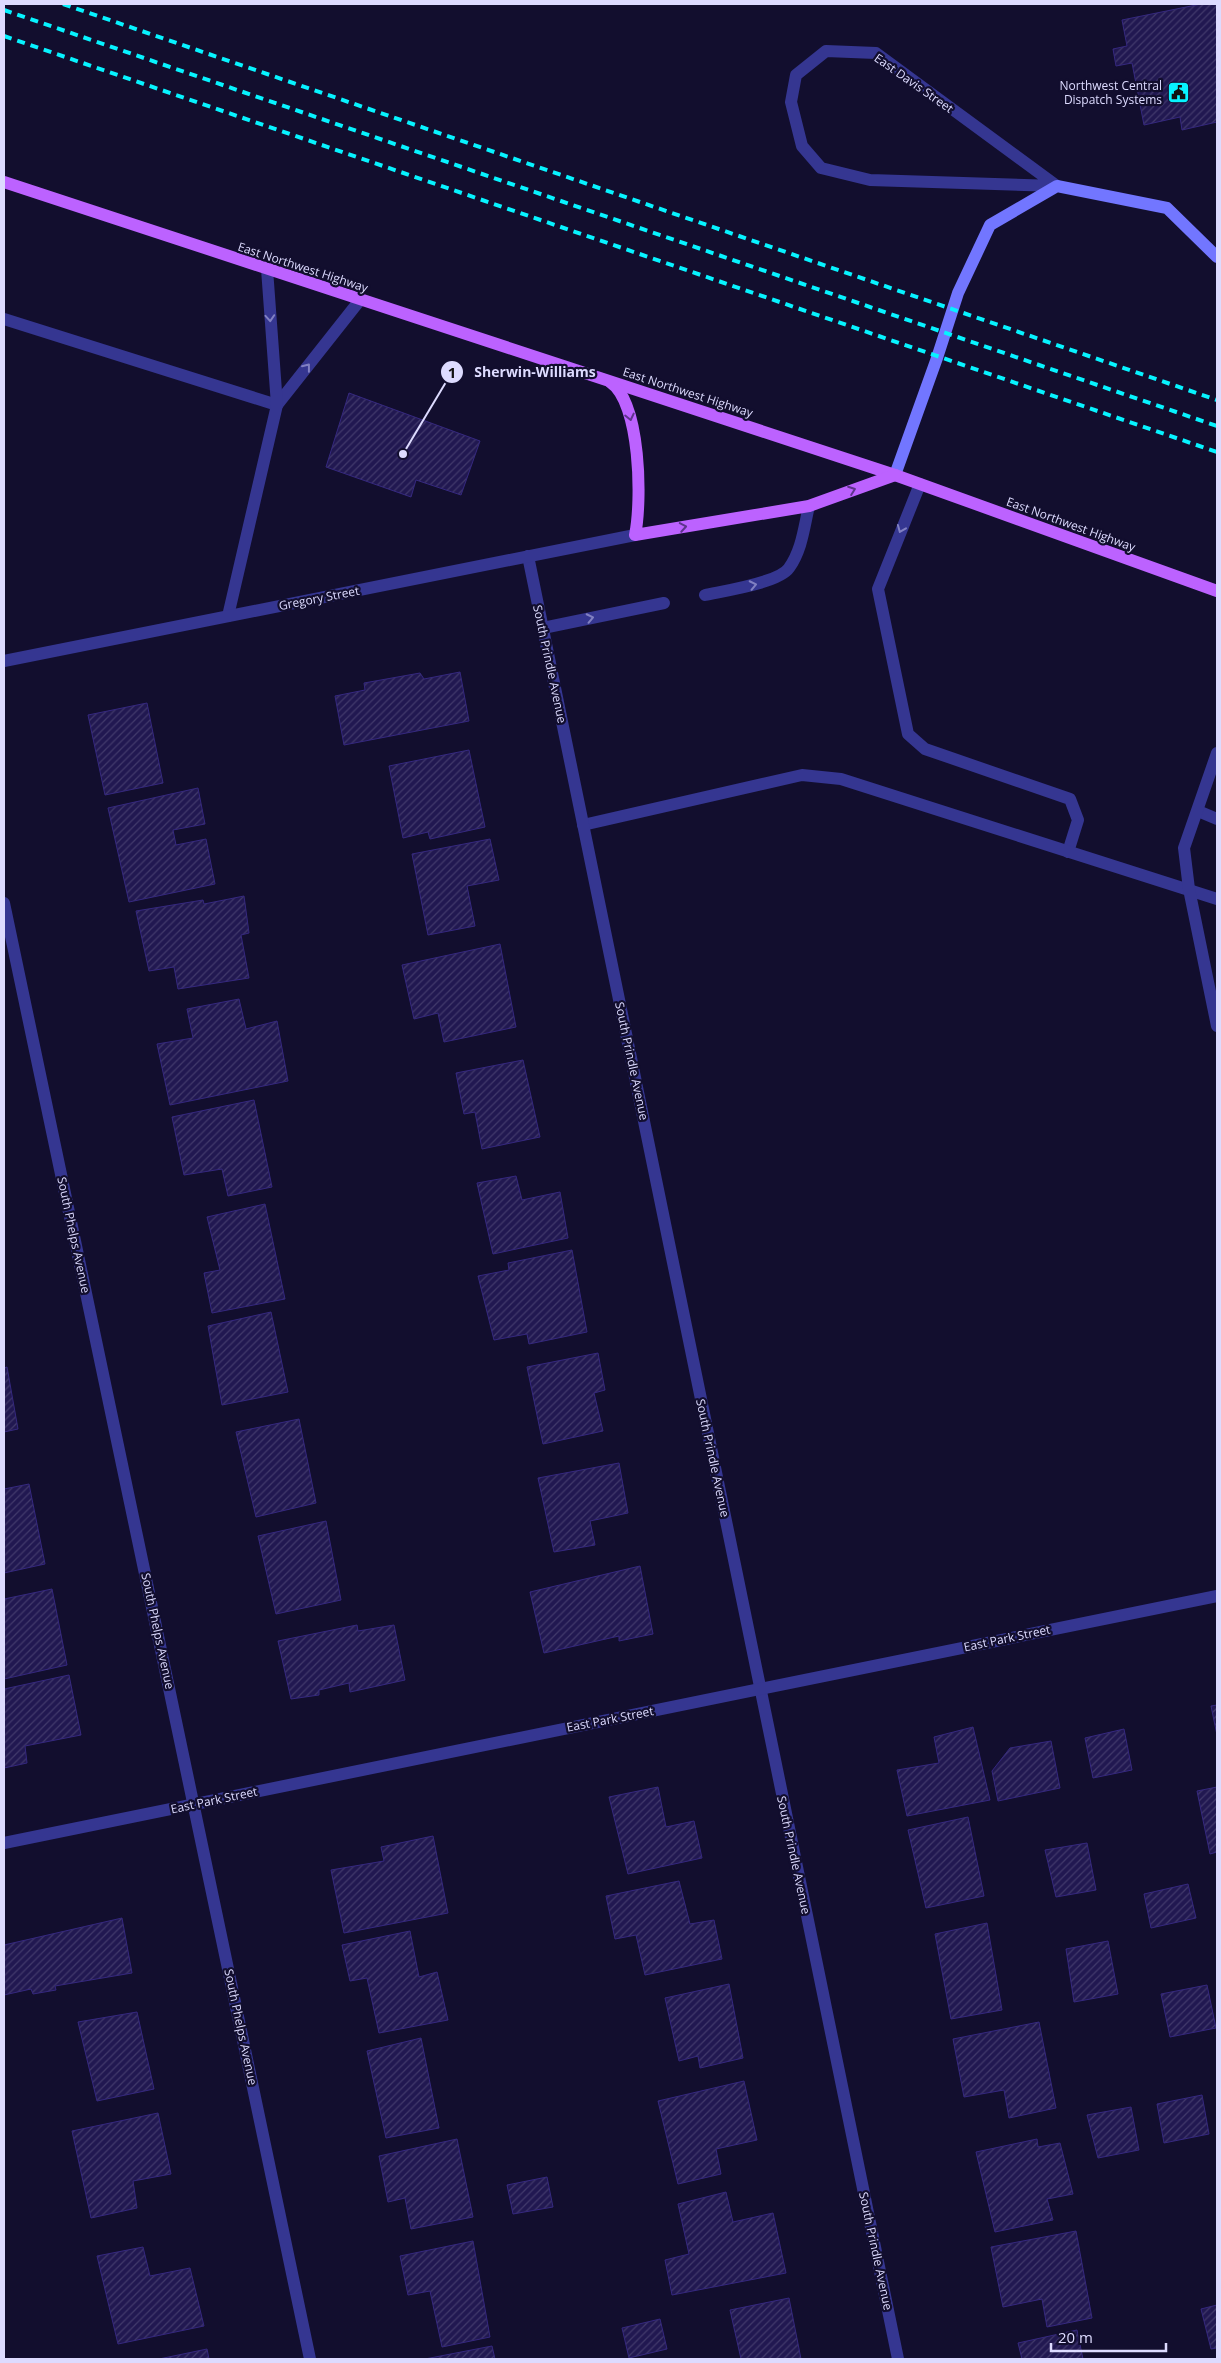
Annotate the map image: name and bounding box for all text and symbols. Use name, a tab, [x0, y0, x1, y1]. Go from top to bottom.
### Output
street label: East Davis Street	[871, 49, 957, 117]
place label: Northwest Central Dispatch Systems	[1060, 77, 1162, 108]
public building icon: Northwest Central Dispatch Systems	[1166, 80, 1190, 104]
street label: East Northwest Highway	[236, 238, 371, 296]
one-way arrow	[265, 314, 276, 322]
callout: Sherwin-Williams	[440, 358, 606, 387]
text: 1	[448, 362, 456, 382]
text: Sherwin-Williams	[474, 362, 596, 381]
one-way arrow	[301, 363, 310, 373]
street label: East Northwest Highway	[621, 363, 756, 421]
one-way arrow	[624, 412, 635, 421]
one-way arrow	[847, 486, 856, 496]
street label: East Northwest Highway	[1004, 493, 1139, 556]
one-way arrow	[679, 522, 688, 532]
one-way arrow	[897, 524, 908, 533]
one-way arrow	[748, 580, 757, 591]
street label: Gregory Street	[277, 582, 361, 614]
street label: South Prindle Avenue	[529, 603, 571, 725]
one-way arrow	[586, 614, 595, 624]
street label: South Prindle Avenue	[611, 1000, 653, 1122]
street label: South Phelps Avenue	[53, 1175, 95, 1295]
street label: South Prindle Avenue	[692, 1397, 734, 1519]
street label: South Phelps Avenue	[137, 1571, 179, 1691]
street label: East Park Street	[962, 1621, 1052, 1655]
street label: East Park Street	[565, 1702, 655, 1736]
street label: East Park Street	[169, 1783, 259, 1817]
street label: South Prindle Avenue	[773, 1794, 815, 1916]
street label: South Phelps Avenue	[220, 1967, 262, 2087]
street label: South Prindle Avenue	[855, 2190, 897, 2312]
scale bar	[1051, 2320, 1166, 2352]
text: 20 m	[1058, 2327, 1093, 2347]

